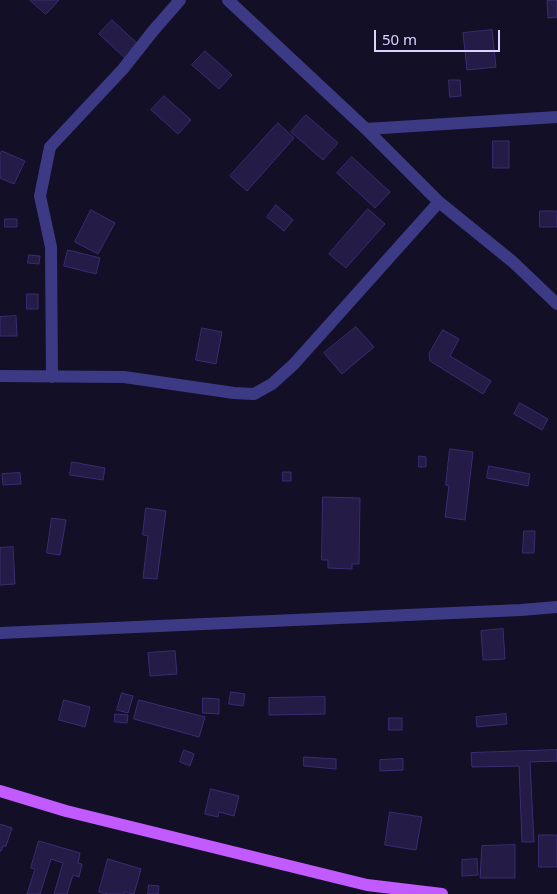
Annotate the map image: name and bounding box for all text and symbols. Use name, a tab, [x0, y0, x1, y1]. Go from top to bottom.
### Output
scale bar	[377, 20, 503, 52]
text: 50 m	[382, 29, 417, 49]

